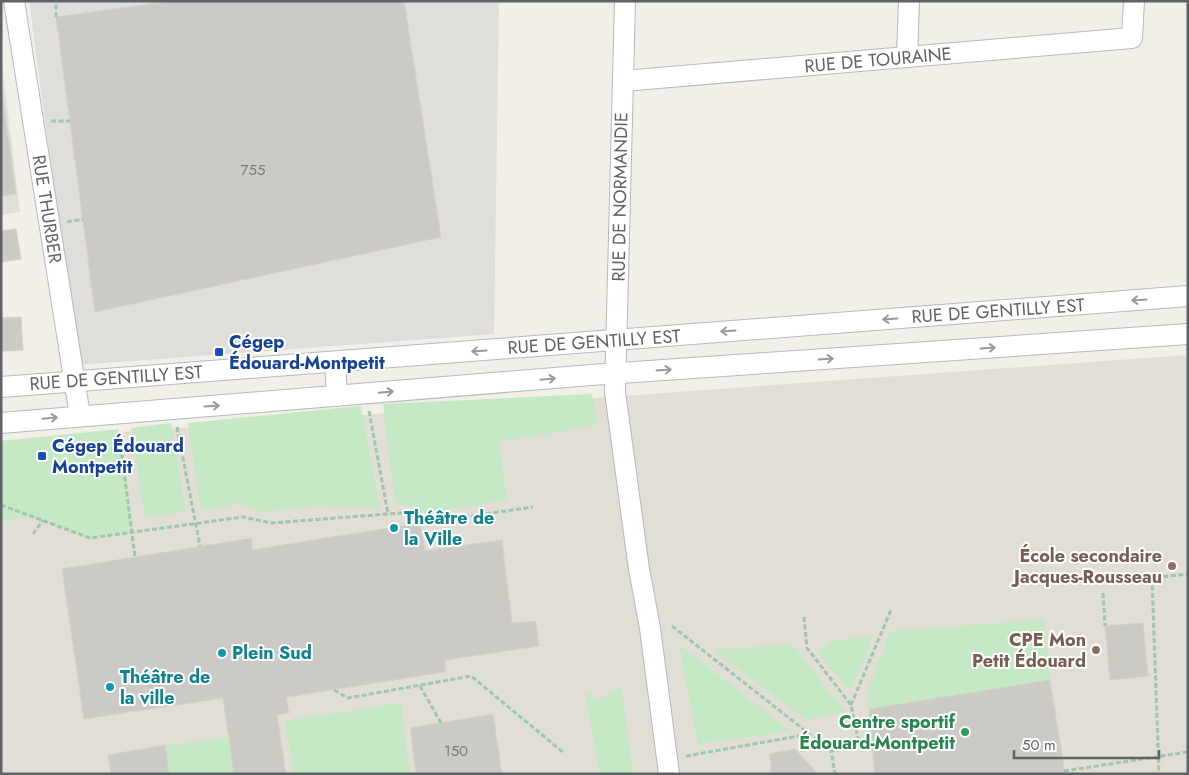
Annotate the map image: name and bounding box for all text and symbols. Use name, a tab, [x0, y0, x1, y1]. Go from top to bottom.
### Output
street label: RUE DE TOURAINE	[803, 41, 953, 79]
street label: RUE DE NORMANDIE	[606, 112, 634, 282]
street label: RUE THURBER	[26, 153, 68, 265]
house number: 755	[241, 159, 265, 181]
street label: RUE DE GENTILLY EST	[911, 292, 1086, 330]
one-way arrow	[1131, 295, 1147, 305]
one-way arrow	[882, 314, 898, 324]
street label: RUE DE GENTILLY EST	[507, 323, 682, 361]
one-way arrow	[720, 327, 736, 336]
place label: Cégep Édouard-Montpetit	[229, 329, 385, 376]
one-way arrow	[980, 343, 996, 353]
marker: Cégep Édouard-Montpetit	[213, 346, 225, 358]
one-way arrow	[471, 346, 487, 355]
one-way arrow	[818, 355, 834, 364]
street label: RUE DE GENTILLY EST	[29, 359, 204, 397]
one-way arrow	[656, 366, 672, 375]
one-way arrow	[540, 374, 556, 384]
one-way arrow	[378, 388, 394, 397]
one-way arrow	[204, 401, 220, 411]
one-way arrow	[42, 414, 58, 423]
place label: Cégep Édouard Montpetit	[52, 433, 184, 480]
marker: Cégep Édouard Montpetit	[36, 450, 48, 462]
place label: Théâtre de la Ville	[404, 505, 494, 552]
marker: Théâtre de la Ville	[388, 522, 400, 534]
place label: École secondaire Jacques-Rousseau	[1011, 543, 1162, 590]
marker: École secondaire Jacques-Rousseau	[1166, 560, 1178, 572]
place label: CPE Mon Petit Édouard	[972, 627, 1086, 674]
place label: Plein Sud	[232, 640, 312, 666]
marker: CPE Mon Petit Édouard	[1090, 644, 1102, 656]
marker: Plein Sud	[216, 647, 228, 659]
place label: Théâtre de la ville	[120, 664, 210, 711]
marker: Théâtre de la ville	[104, 681, 116, 693]
place label: Centre sportif Édouard-Montpetit	[799, 709, 956, 756]
marker: Centre sportif Édouard-Montpetit	[959, 726, 971, 738]
scale bar	[1014, 728, 1159, 760]
text: 50 m	[1022, 734, 1056, 756]
house number: 150	[444, 740, 468, 762]

